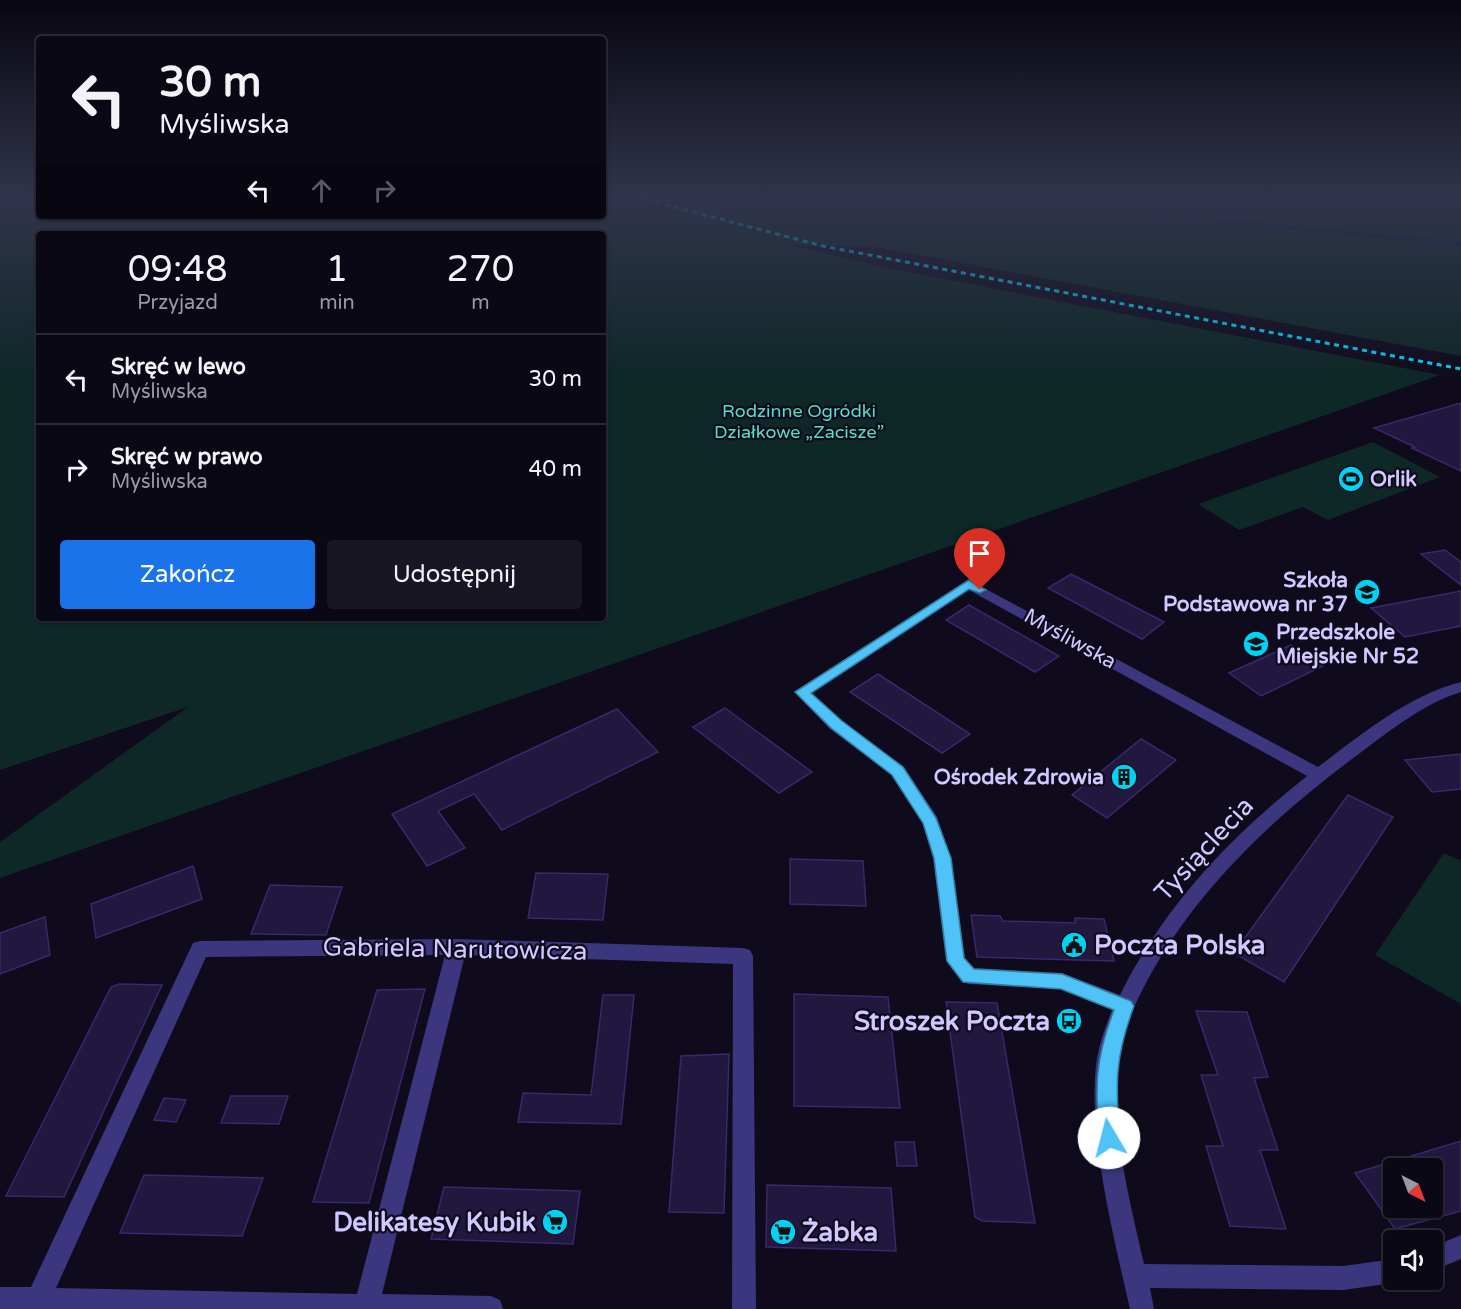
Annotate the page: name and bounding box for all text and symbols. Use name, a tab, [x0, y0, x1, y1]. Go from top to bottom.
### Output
text: 30 m	[159, 57, 261, 108]
icon: left	[60, 60, 138, 138]
text: Myśliwska	[159, 108, 290, 141]
icon: left	[242, 174, 275, 207]
icon: ahead	[305, 174, 338, 207]
icon: right	[368, 174, 401, 207]
text: 09:48	[128, 248, 228, 291]
text: 1	[326, 248, 348, 291]
text: 270	[446, 248, 514, 291]
text: Przyjazd	[137, 291, 218, 315]
text: min	[319, 291, 355, 315]
text: m	[471, 291, 490, 315]
text: Skręć w lewo	[111, 354, 246, 380]
icon: left	[60, 363, 93, 396]
text: 30 m	[528, 366, 582, 392]
text: Myśliwska	[111, 380, 208, 404]
park label: Rodzinne Ogródki Działkowe „Zacisze”	[714, 400, 884, 443]
text: Skręć w prawo	[111, 444, 263, 470]
icon: right	[60, 453, 93, 486]
text: 40 m	[528, 456, 582, 482]
sports icon: Orlik	[1336, 464, 1366, 494]
place label: Orlik	[1370, 467, 1417, 492]
text: Myśliwska	[111, 470, 208, 494]
pin	[954, 528, 1005, 590]
icon: arrive	[963, 537, 996, 570]
button: Zakończ	[60, 540, 315, 609]
button: Udostępnij	[327, 540, 582, 609]
place label: Szkoła Podstawowa nr 37	[1163, 568, 1348, 617]
school or university icon: Szkoła Podstawowa nr 37	[1352, 577, 1382, 607]
street label: Myśliwska	[1019, 603, 1121, 675]
place label: Przedszkole Miejskie Nr 52	[1276, 620, 1419, 669]
school or university icon: Przedszkole Miejskie Nr 52	[1241, 629, 1271, 659]
building icon: Ośrodek Zdrowia	[1109, 762, 1139, 792]
place label: Ośrodek Zdrowia	[934, 765, 1104, 790]
street label: Tysiąclecia	[1148, 790, 1260, 908]
public building icon: Poczta Polska	[1059, 930, 1089, 960]
place label: Poczta Polska	[1094, 930, 1265, 961]
street label: Gabriela Narutowicza	[322, 931, 588, 967]
place label: Stroszek Poczta	[854, 1006, 1050, 1037]
bus stop icon: Stroszek Poczta	[1054, 1006, 1084, 1036]
position arrow	[1077, 1106, 1141, 1170]
north arrow	[1383, 1158, 1443, 1218]
map controls	[1383, 1158, 1443, 1290]
place label: Delikatesy Kubik	[333, 1207, 536, 1238]
supermarket icon: Delikatesy Kubik	[540, 1207, 570, 1237]
supermarket icon: Żabka	[768, 1217, 798, 1247]
place label: Żabka	[802, 1217, 878, 1248]
button: sound	[1383, 1230, 1443, 1290]

